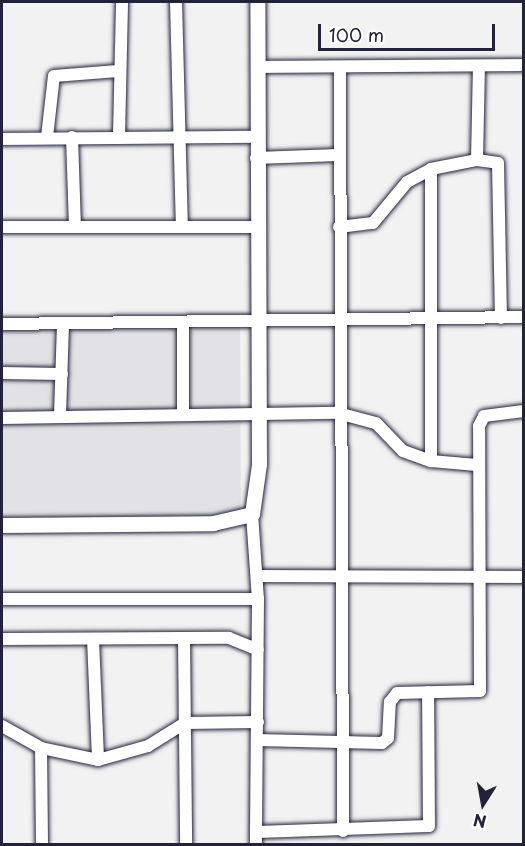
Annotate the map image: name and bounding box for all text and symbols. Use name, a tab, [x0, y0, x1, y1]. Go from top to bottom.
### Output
scale bar	[321, 12, 498, 50]
text: 100 m	[329, 21, 384, 48]
north arrow	[453, 774, 513, 834]
text: N	[471, 809, 488, 835]

